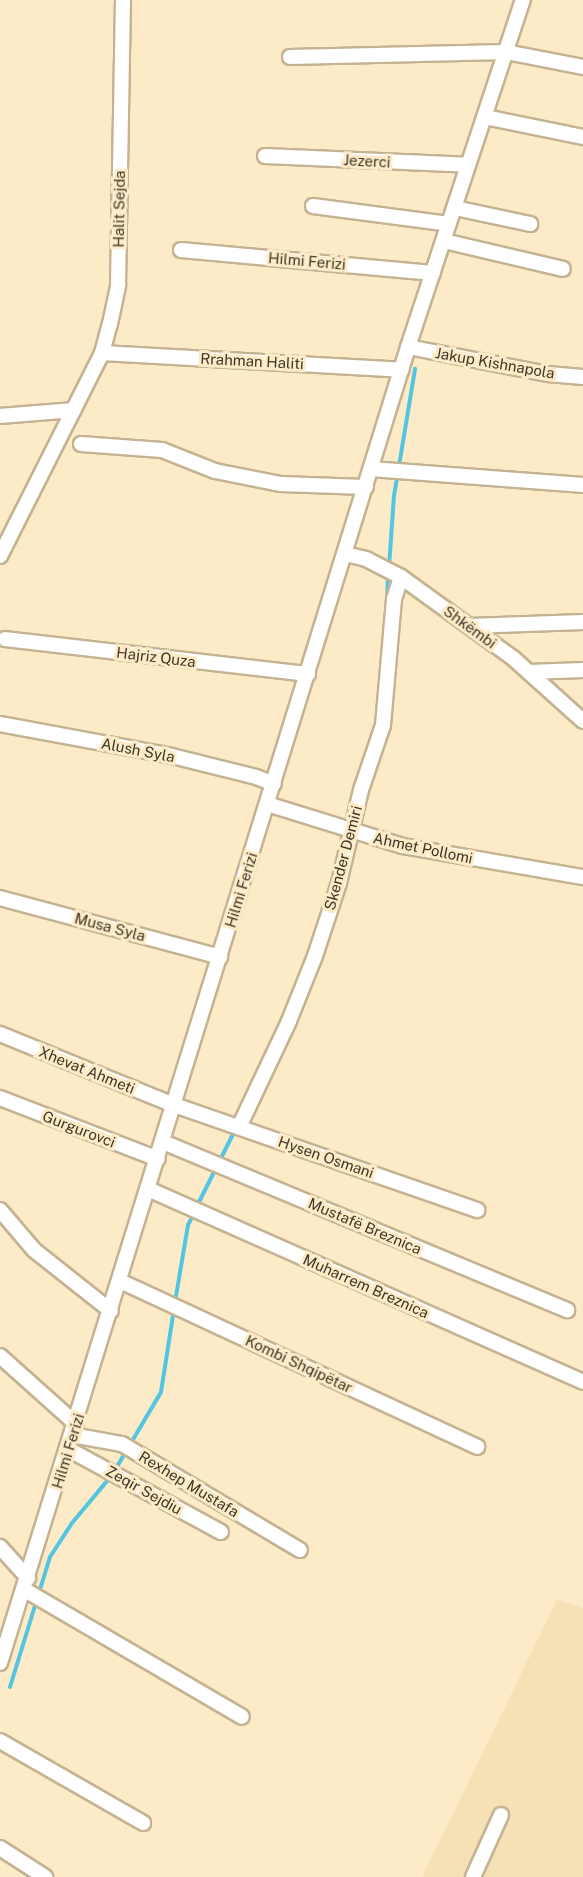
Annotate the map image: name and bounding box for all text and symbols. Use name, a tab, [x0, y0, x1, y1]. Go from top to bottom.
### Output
street label: Jezerci	[343, 151, 391, 171]
street label: Halit Sejda	[109, 170, 129, 248]
street label: Hilmi Ferizi	[267, 249, 347, 273]
street label: Jakup Kishnapola	[434, 344, 556, 382]
street label: Rrahman Haliti	[200, 349, 304, 373]
street label: Shkëmbi	[440, 602, 500, 652]
street label: Hajriz Quza	[115, 643, 197, 671]
street label: Alush Syla	[100, 734, 176, 766]
street label: Skender Demiri	[320, 804, 366, 912]
street label: Ahmet Pollomi	[372, 829, 474, 867]
street label: Hilmi Ferizi	[221, 850, 261, 930]
street label: Musa Syla	[73, 909, 147, 945]
street label: Xhevat Ahmeti	[36, 1043, 138, 1097]
street label: Gurgurovci	[40, 1107, 118, 1151]
street label: Hysen Osmani	[276, 1132, 376, 1182]
street label: Mustafë Breznica	[306, 1194, 424, 1258]
street label: Muharrem Breznica	[300, 1250, 432, 1322]
street label: Kombi Shqipëtar	[243, 1331, 355, 1397]
street label: Hilmi Ferizi	[48, 1411, 88, 1491]
street label: Rexhep Mustafa	[136, 1447, 242, 1521]
street label: Zeqir Sejdiu	[103, 1462, 185, 1518]

